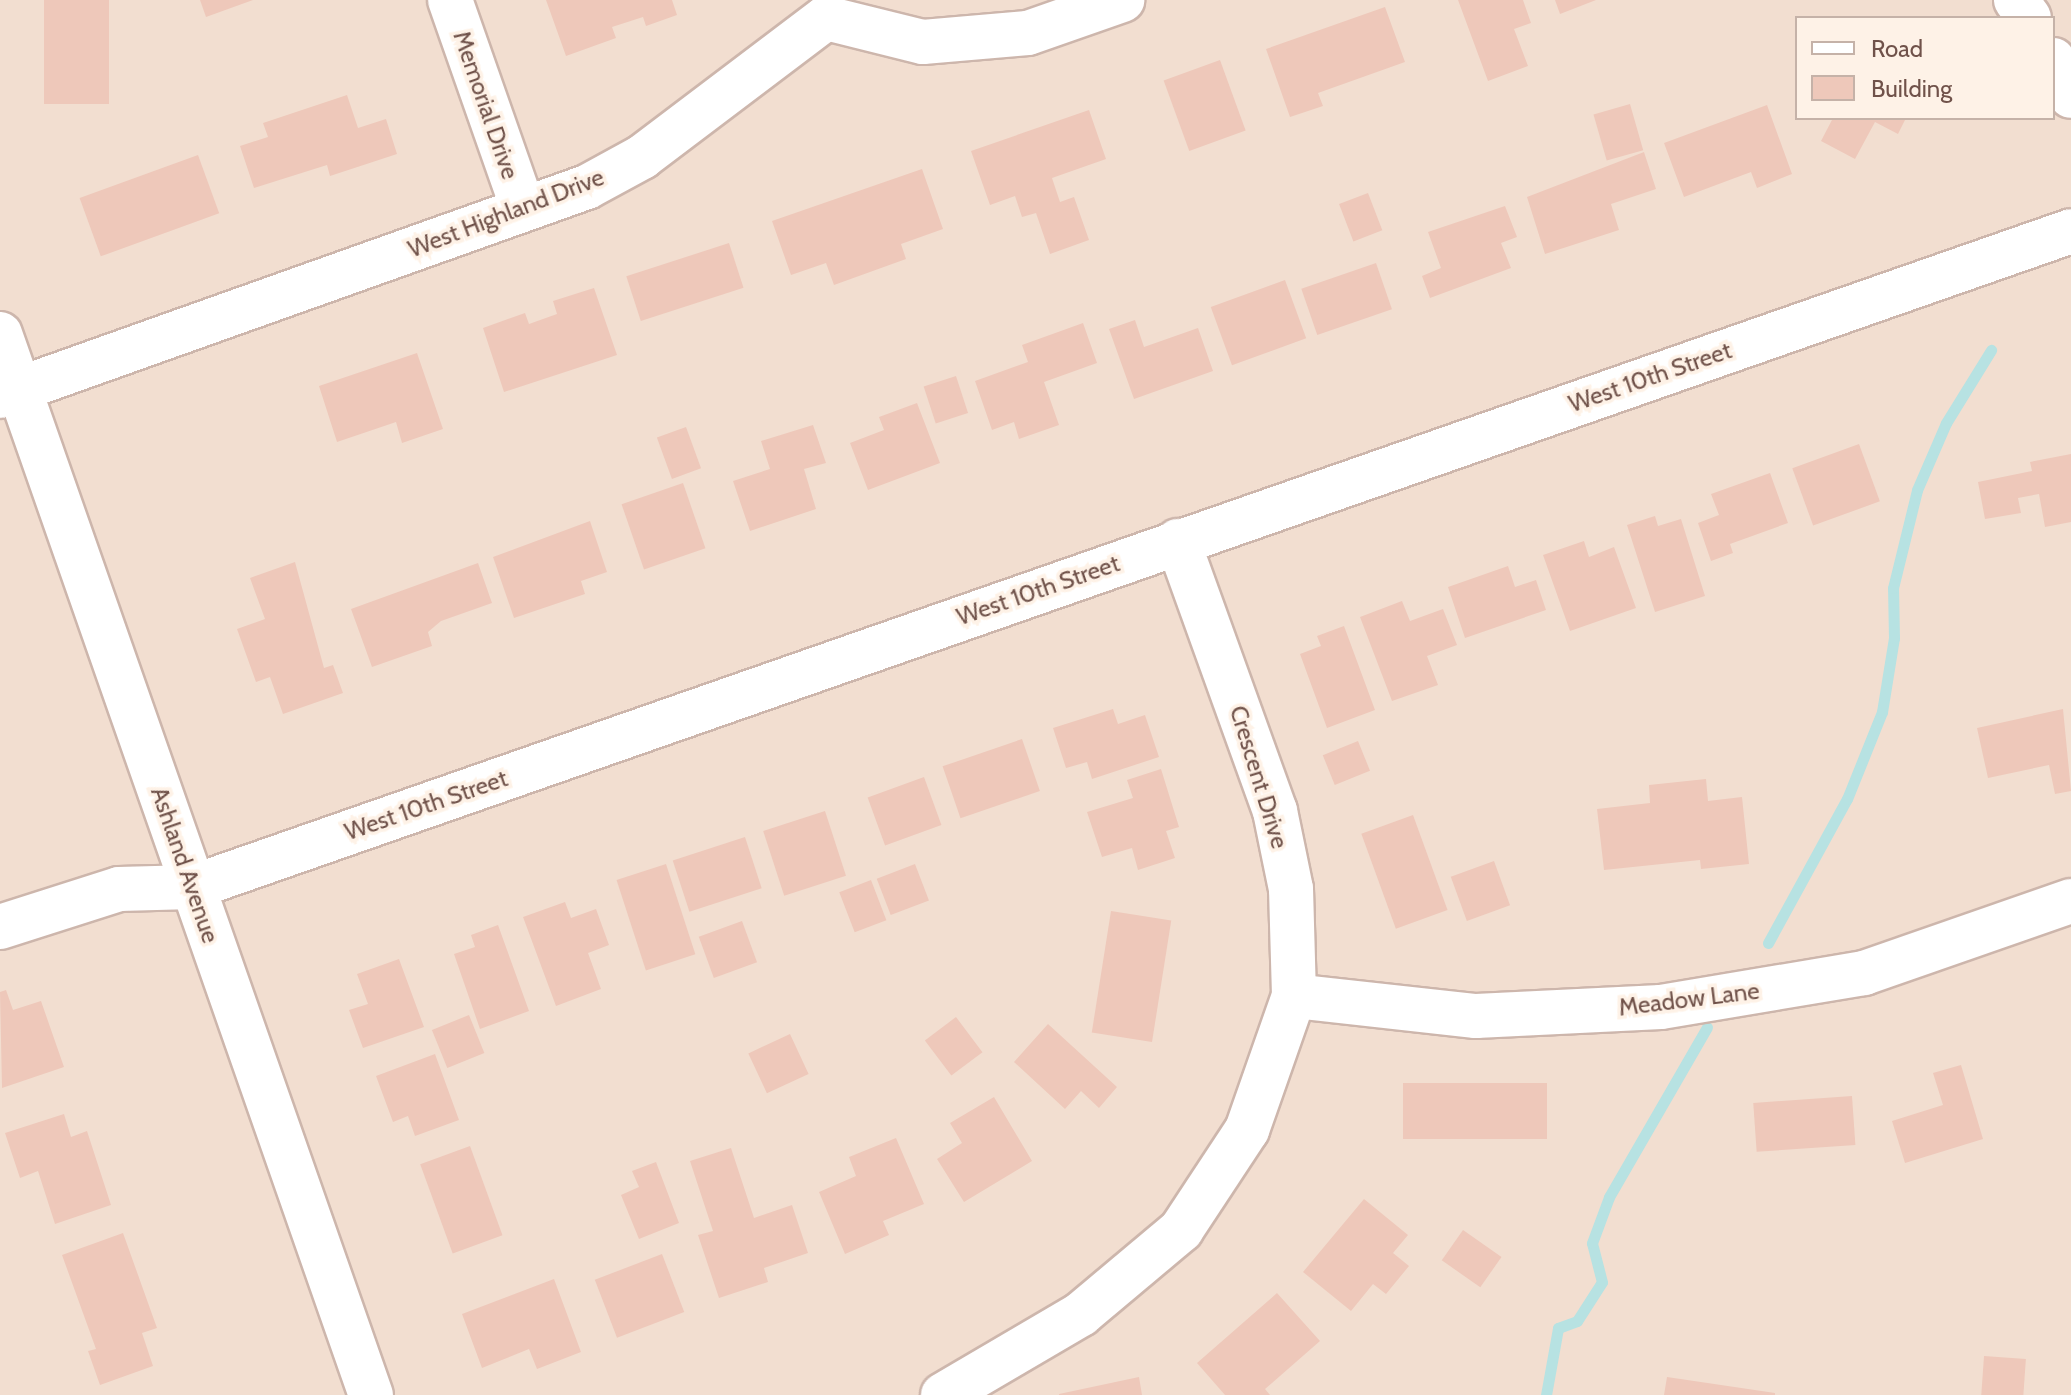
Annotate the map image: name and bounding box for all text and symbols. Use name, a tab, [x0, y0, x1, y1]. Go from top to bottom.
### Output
legend	[1795, 16, 2055, 120]
street label: Memorial Drive	[447, 27, 525, 183]
text: Road	[1871, 34, 1923, 63]
text: Building	[1871, 74, 1952, 103]
street label: West Highland Drive	[404, 162, 608, 264]
street label: West 10th Street	[1565, 336, 1735, 418]
street label: West 10th Street	[953, 549, 1123, 631]
street label: Crescent Drive	[1224, 702, 1294, 852]
street label: West 10th Street	[341, 764, 511, 846]
street label: Ashland Avenue	[145, 783, 225, 947]
street label: Meadow Lane	[1617, 976, 1761, 1022]

